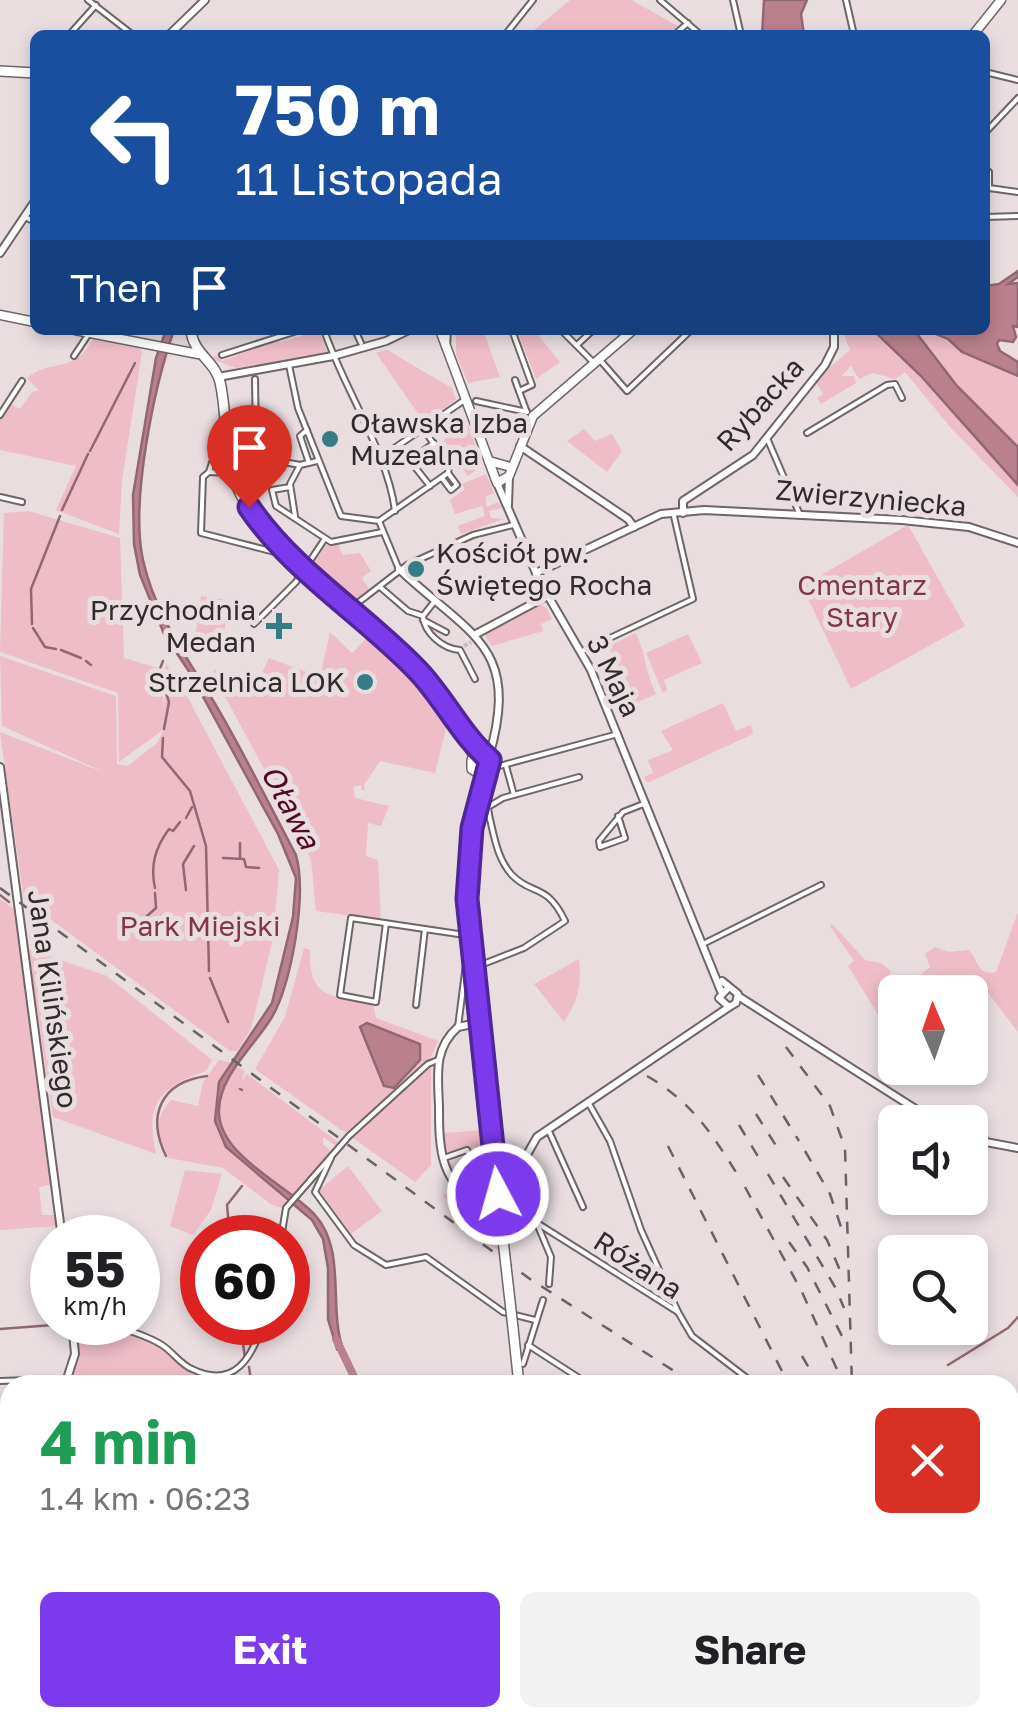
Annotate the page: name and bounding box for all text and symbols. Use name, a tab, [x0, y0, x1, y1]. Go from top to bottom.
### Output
text: 750 m	[235, 66, 440, 150]
icon: left	[70, 70, 200, 200]
text: 11 Listopada	[235, 151, 503, 205]
icon: arrive	[182, 260, 237, 315]
text: Then	[70, 265, 162, 310]
street label: Rybacka	[709, 350, 810, 457]
pin	[207, 405, 292, 508]
place label: Oławska Izba Muzealna	[350, 406, 528, 471]
icon: arrive	[222, 420, 277, 475]
marker: Oławska Izba Muzealna	[319, 428, 341, 450]
street label: Zwierzyniecka	[774, 473, 968, 522]
place label: Kościół pw. Świętego Rocha	[436, 536, 652, 601]
marker: Kościół pw. Świętego Rocha	[405, 558, 427, 580]
park label: Cmentarz Stary	[797, 568, 927, 633]
place label: Przychodnia Medan	[90, 593, 256, 658]
marker: Przychodnia Medan	[266, 613, 292, 639]
street label: 3 Maja	[581, 630, 648, 722]
place label: Strzelnica LOK	[148, 665, 345, 698]
marker: Strzelnica LOK	[354, 671, 376, 693]
water label: Oława	[254, 758, 328, 856]
street label: Jana Kilińskiego	[22, 888, 85, 1110]
park label: Park Miejski	[119, 909, 281, 942]
north arrow	[878, 975, 988, 1085]
map controls	[878, 975, 988, 1345]
button: sound	[878, 1105, 988, 1215]
position arrow	[446, 1142, 550, 1246]
speed limit sign: 60	[180, 1215, 310, 1345]
street label: Różana	[588, 1224, 689, 1305]
button: search	[878, 1235, 988, 1345]
text: 55	[64, 1238, 125, 1298]
text: km/h	[63, 1290, 127, 1321]
text: 4 min	[40, 1405, 198, 1477]
button: close	[875, 1408, 980, 1513]
text: 1.4 km · 06:23	[40, 1479, 251, 1517]
button: Exit	[40, 1592, 500, 1707]
button: Share	[520, 1592, 980, 1707]

